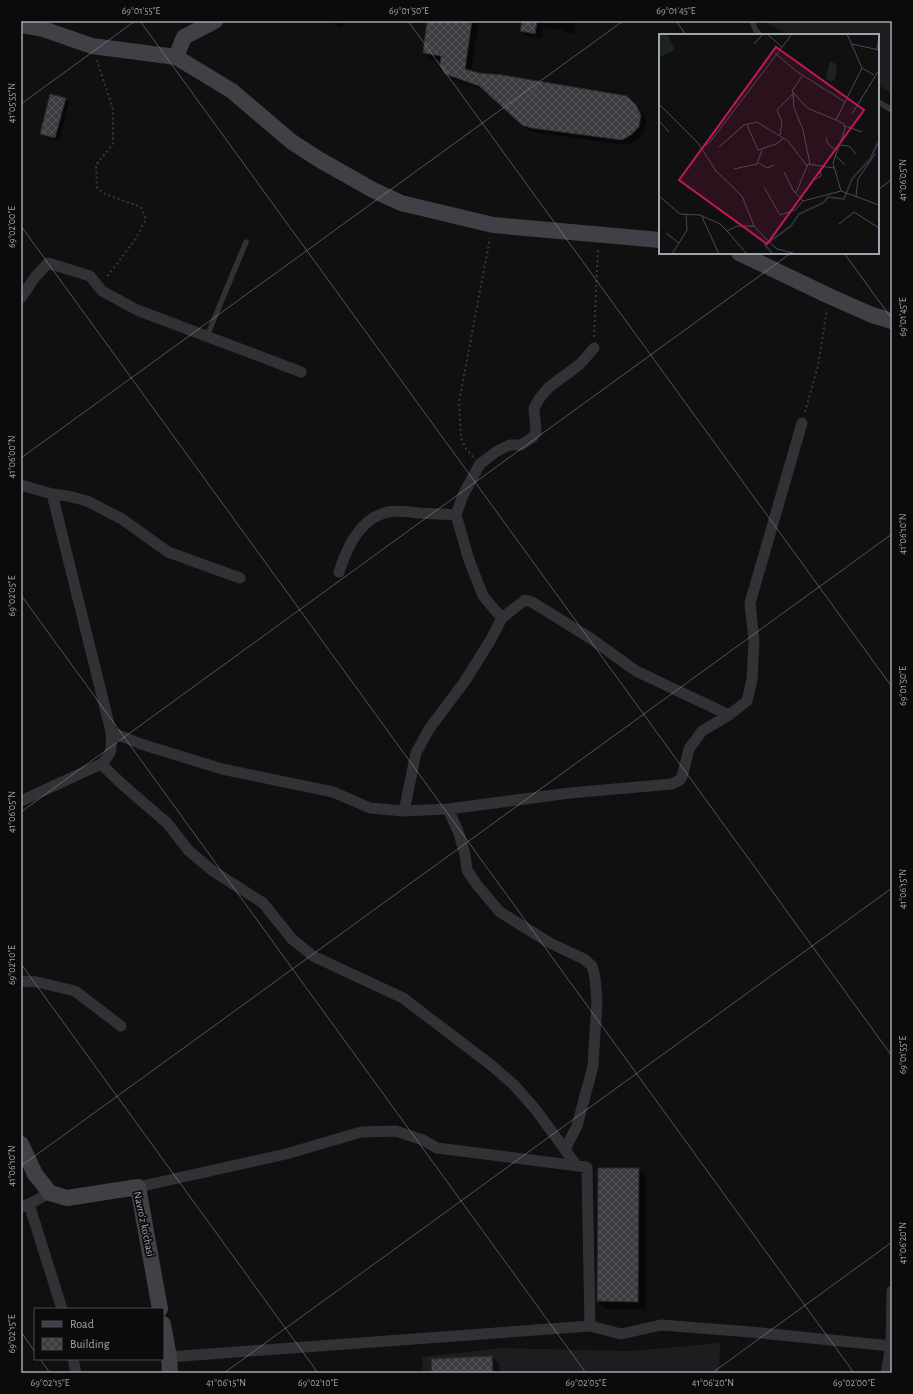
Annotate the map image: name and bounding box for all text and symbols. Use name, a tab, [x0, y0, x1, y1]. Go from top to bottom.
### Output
text: 69°01'55"E	[122, 6, 161, 16]
text: 69°01'50"E	[389, 6, 429, 16]
text: 69°01'45"E	[656, 6, 696, 16]
inset map	[659, 34, 879, 254]
text: 41°05'55"N	[7, 83, 17, 123]
text: 41°06'05"N	[898, 159, 908, 201]
text: 69°02'00"E	[7, 206, 17, 248]
text: 69°01'45"E	[898, 297, 908, 337]
text: 41°06'00"N	[7, 435, 17, 479]
text: 41°06'10"N	[898, 513, 908, 555]
text: 69°02'05"E	[7, 575, 17, 616]
text: 69°01'50"E	[898, 666, 908, 706]
text: 41°06'05"N	[7, 791, 17, 833]
text: 41°06'15"N	[898, 869, 908, 909]
text: 69°02'10"E	[7, 945, 17, 985]
text: 69°01'55"E	[898, 1035, 908, 1074]
text: 41°06'10"N	[7, 1145, 17, 1187]
street label: Navro'z ko'chasi	[132, 1190, 156, 1258]
text: 41°06'20"N	[898, 1222, 908, 1264]
legend	[34, 1308, 164, 1360]
text: 69°02'15"E	[7, 1314, 17, 1354]
text: Road	[70, 1318, 94, 1330]
text: Building	[70, 1338, 110, 1350]
text: 69°02'15"E	[30, 1378, 70, 1388]
text: 41°06'15"N	[206, 1378, 246, 1388]
text: 69°02'10"E	[298, 1378, 338, 1388]
text: 69°02'05"E	[566, 1378, 607, 1388]
text: 41°06'20"N	[692, 1378, 734, 1388]
text: 69°02'00"E	[833, 1378, 875, 1388]

